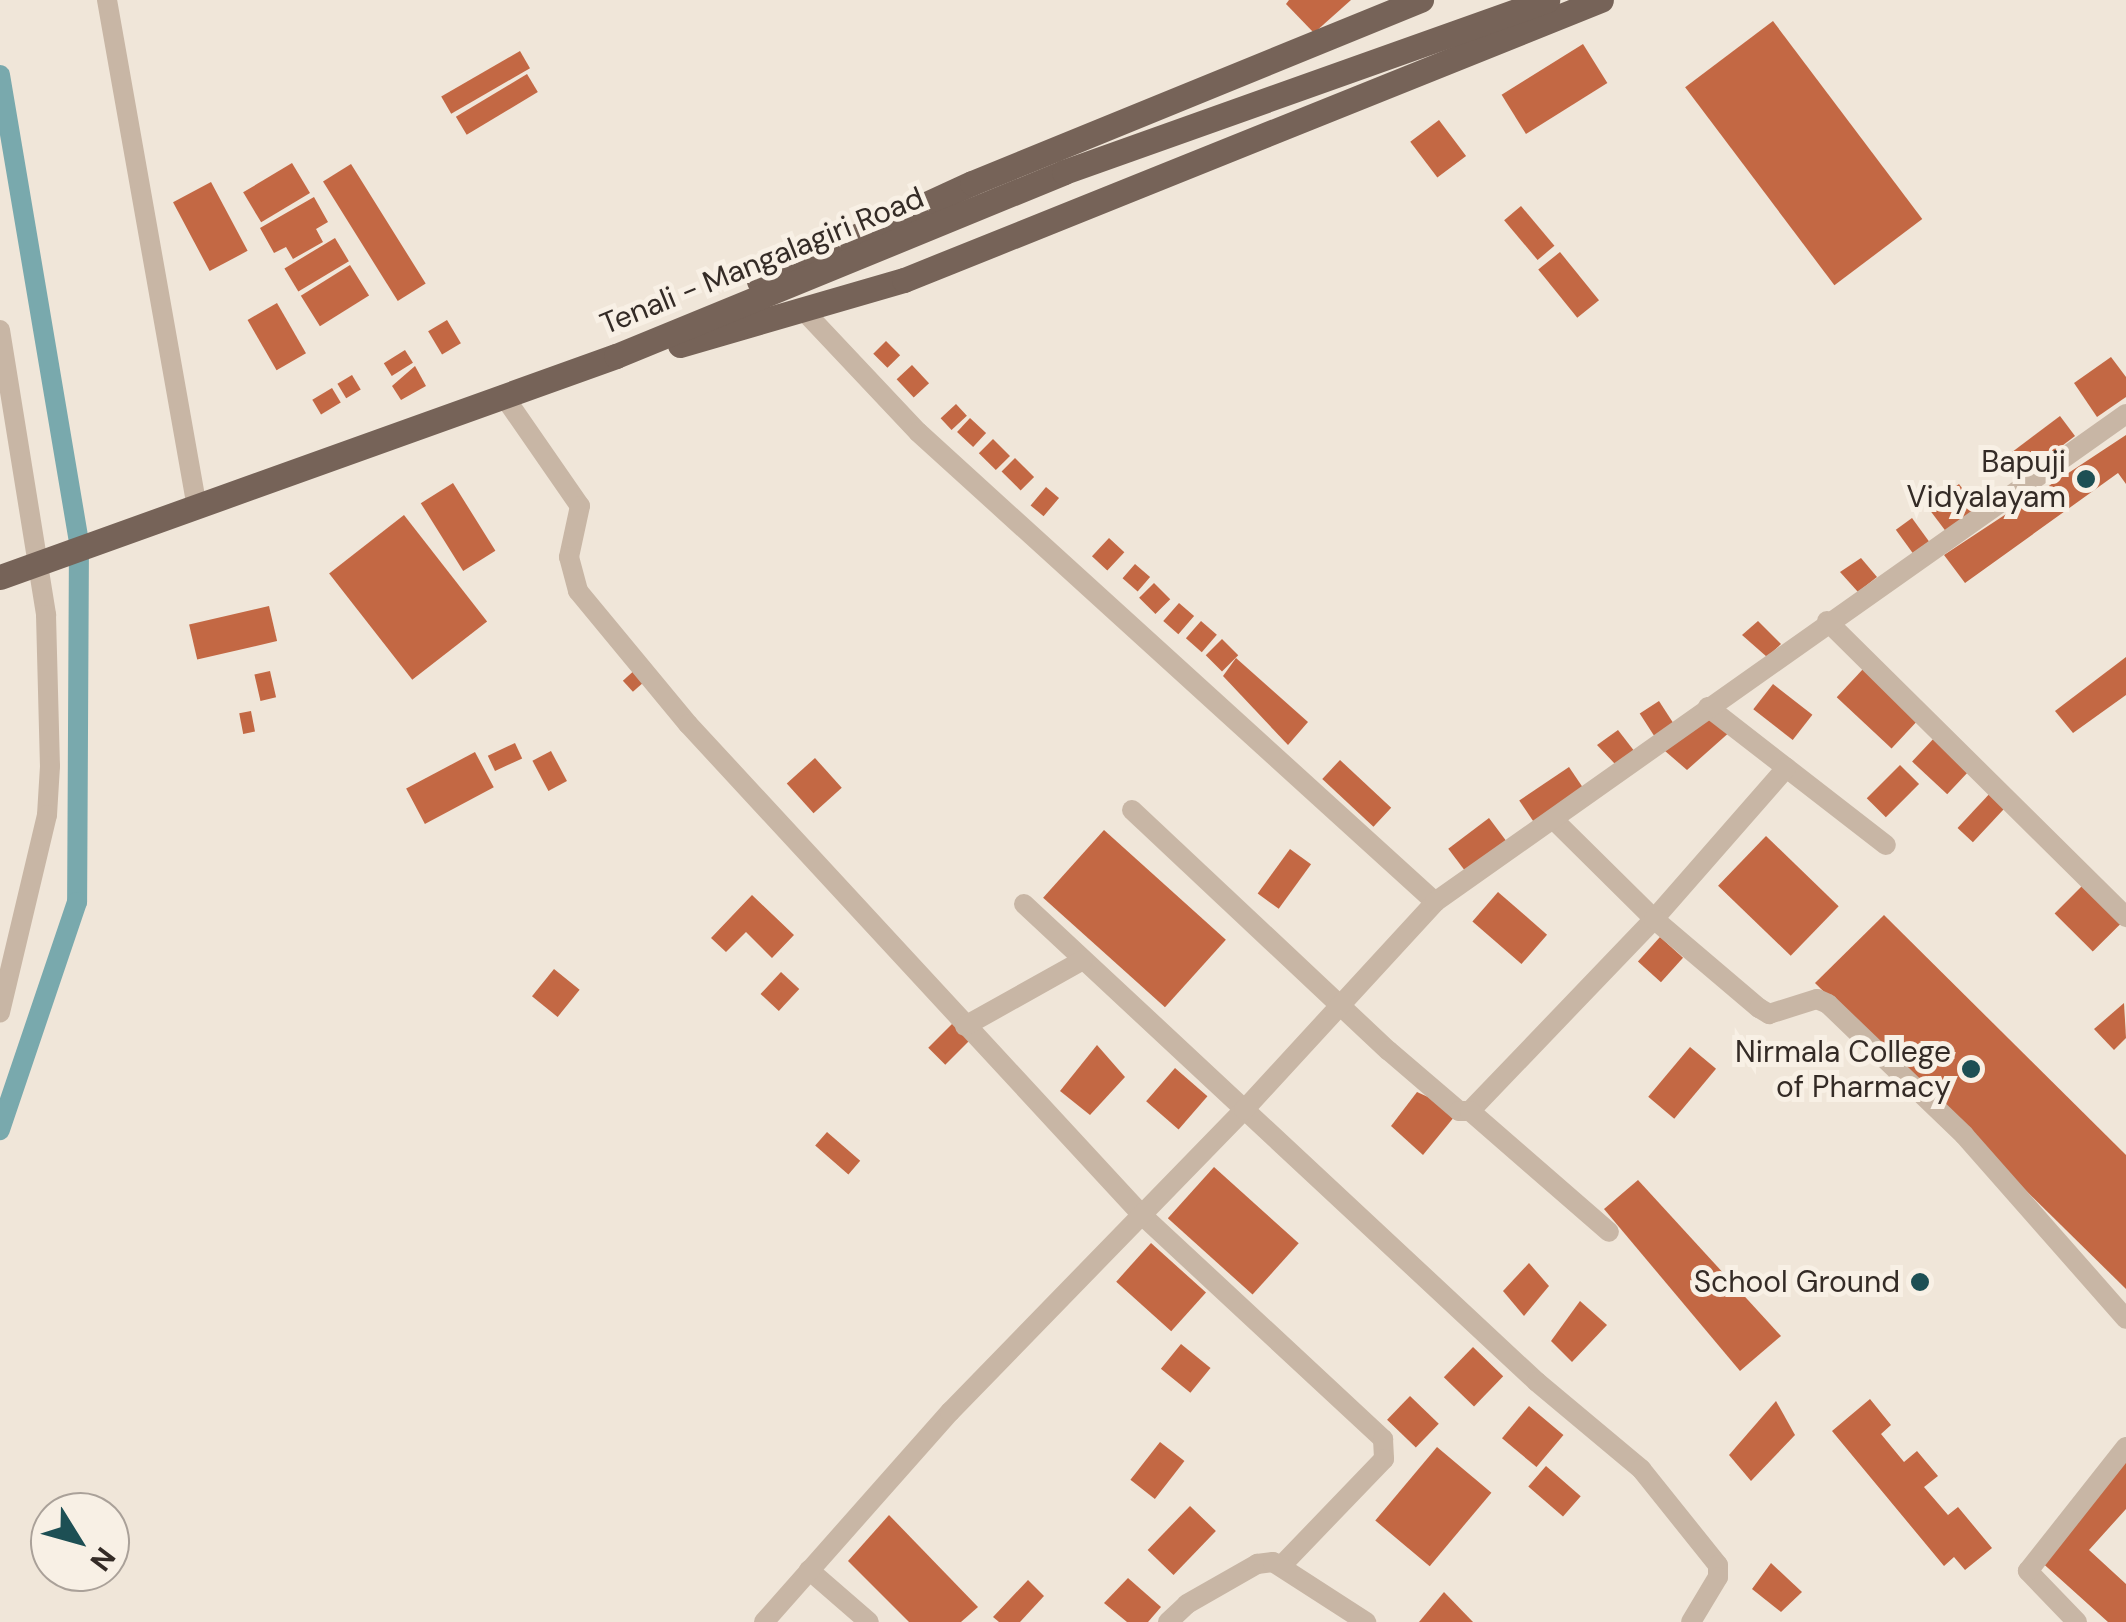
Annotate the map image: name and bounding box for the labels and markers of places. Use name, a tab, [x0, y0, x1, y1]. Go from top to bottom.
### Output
place label: Bapuji Vidyalayam	[1906, 444, 2066, 514]
marker: Bapuji Vidyalayam	[2075, 468, 2097, 490]
place label: Nirmala College of Pharmacy	[1735, 1034, 1951, 1104]
marker: Nirmala College of Pharmacy	[1960, 1058, 1982, 1080]
place label: School Ground	[1694, 1264, 1900, 1300]
marker: School Ground	[1909, 1271, 1931, 1293]

